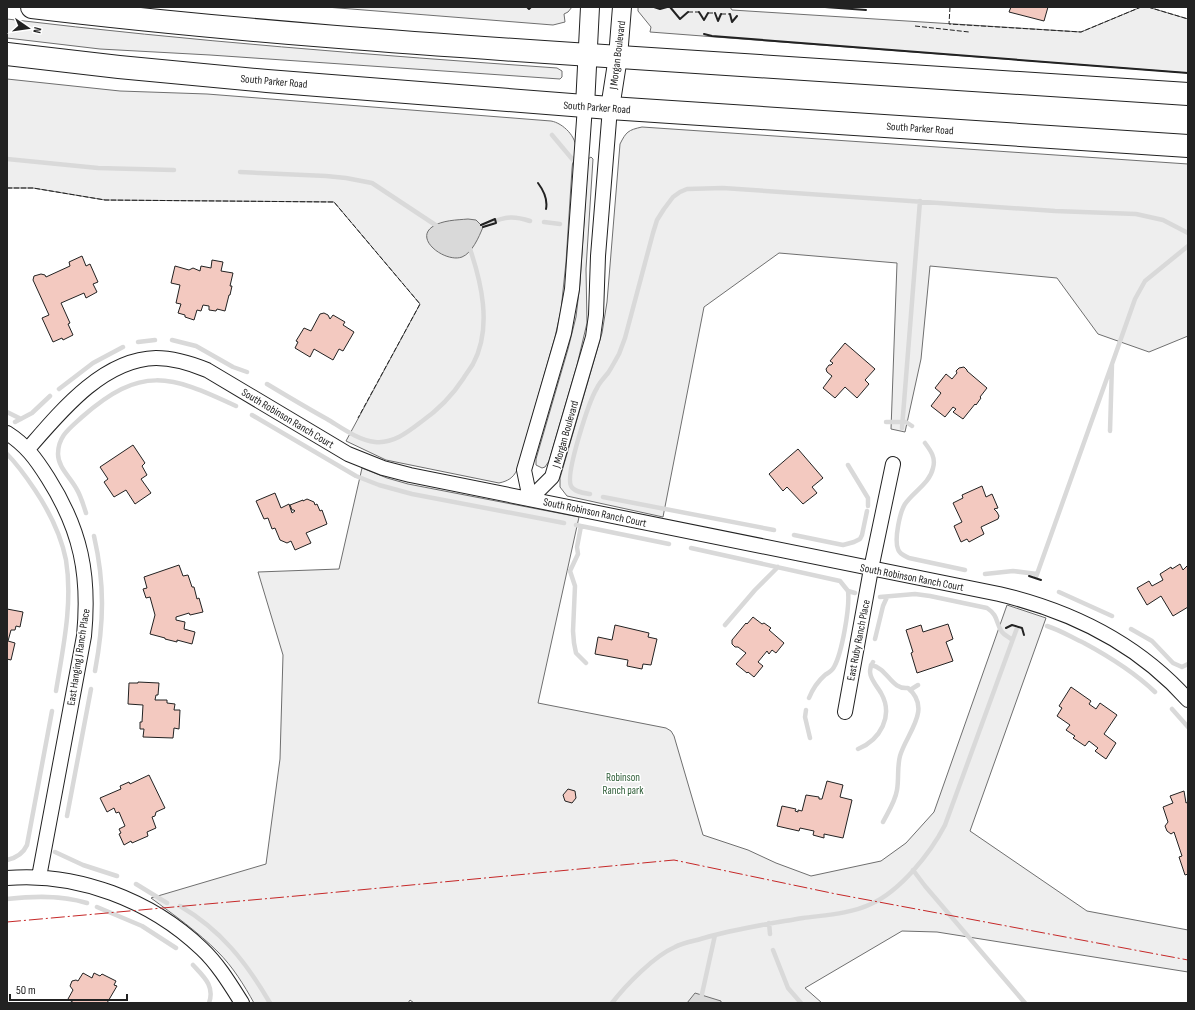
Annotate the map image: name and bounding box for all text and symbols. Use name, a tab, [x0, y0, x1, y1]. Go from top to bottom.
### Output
north arrow	[8, 8, 48, 48]
street label: J Morgan Boulevard	[607, 19, 628, 91]
text: N	[30, 26, 44, 35]
street label: South Parker Road	[240, 72, 308, 91]
street label: South Parker Road	[563, 99, 631, 116]
street label: South Parker Road	[886, 120, 954, 137]
street label: South Robinson Ranch Court	[239, 386, 337, 451]
street label: J Morgan Boulevard	[549, 399, 581, 470]
street label: South Robinson Ranch Court	[542, 495, 648, 530]
street label: South Robinson Ranch Court	[859, 561, 965, 594]
street label: East Ruby Ranch Place	[844, 598, 873, 682]
street label: East Hanging J Ranch Place	[64, 608, 93, 706]
park label: Robinson Ranch park	[603, 771, 644, 797]
scale bar	[10, 976, 127, 1002]
text: 50 m	[16, 983, 36, 998]

